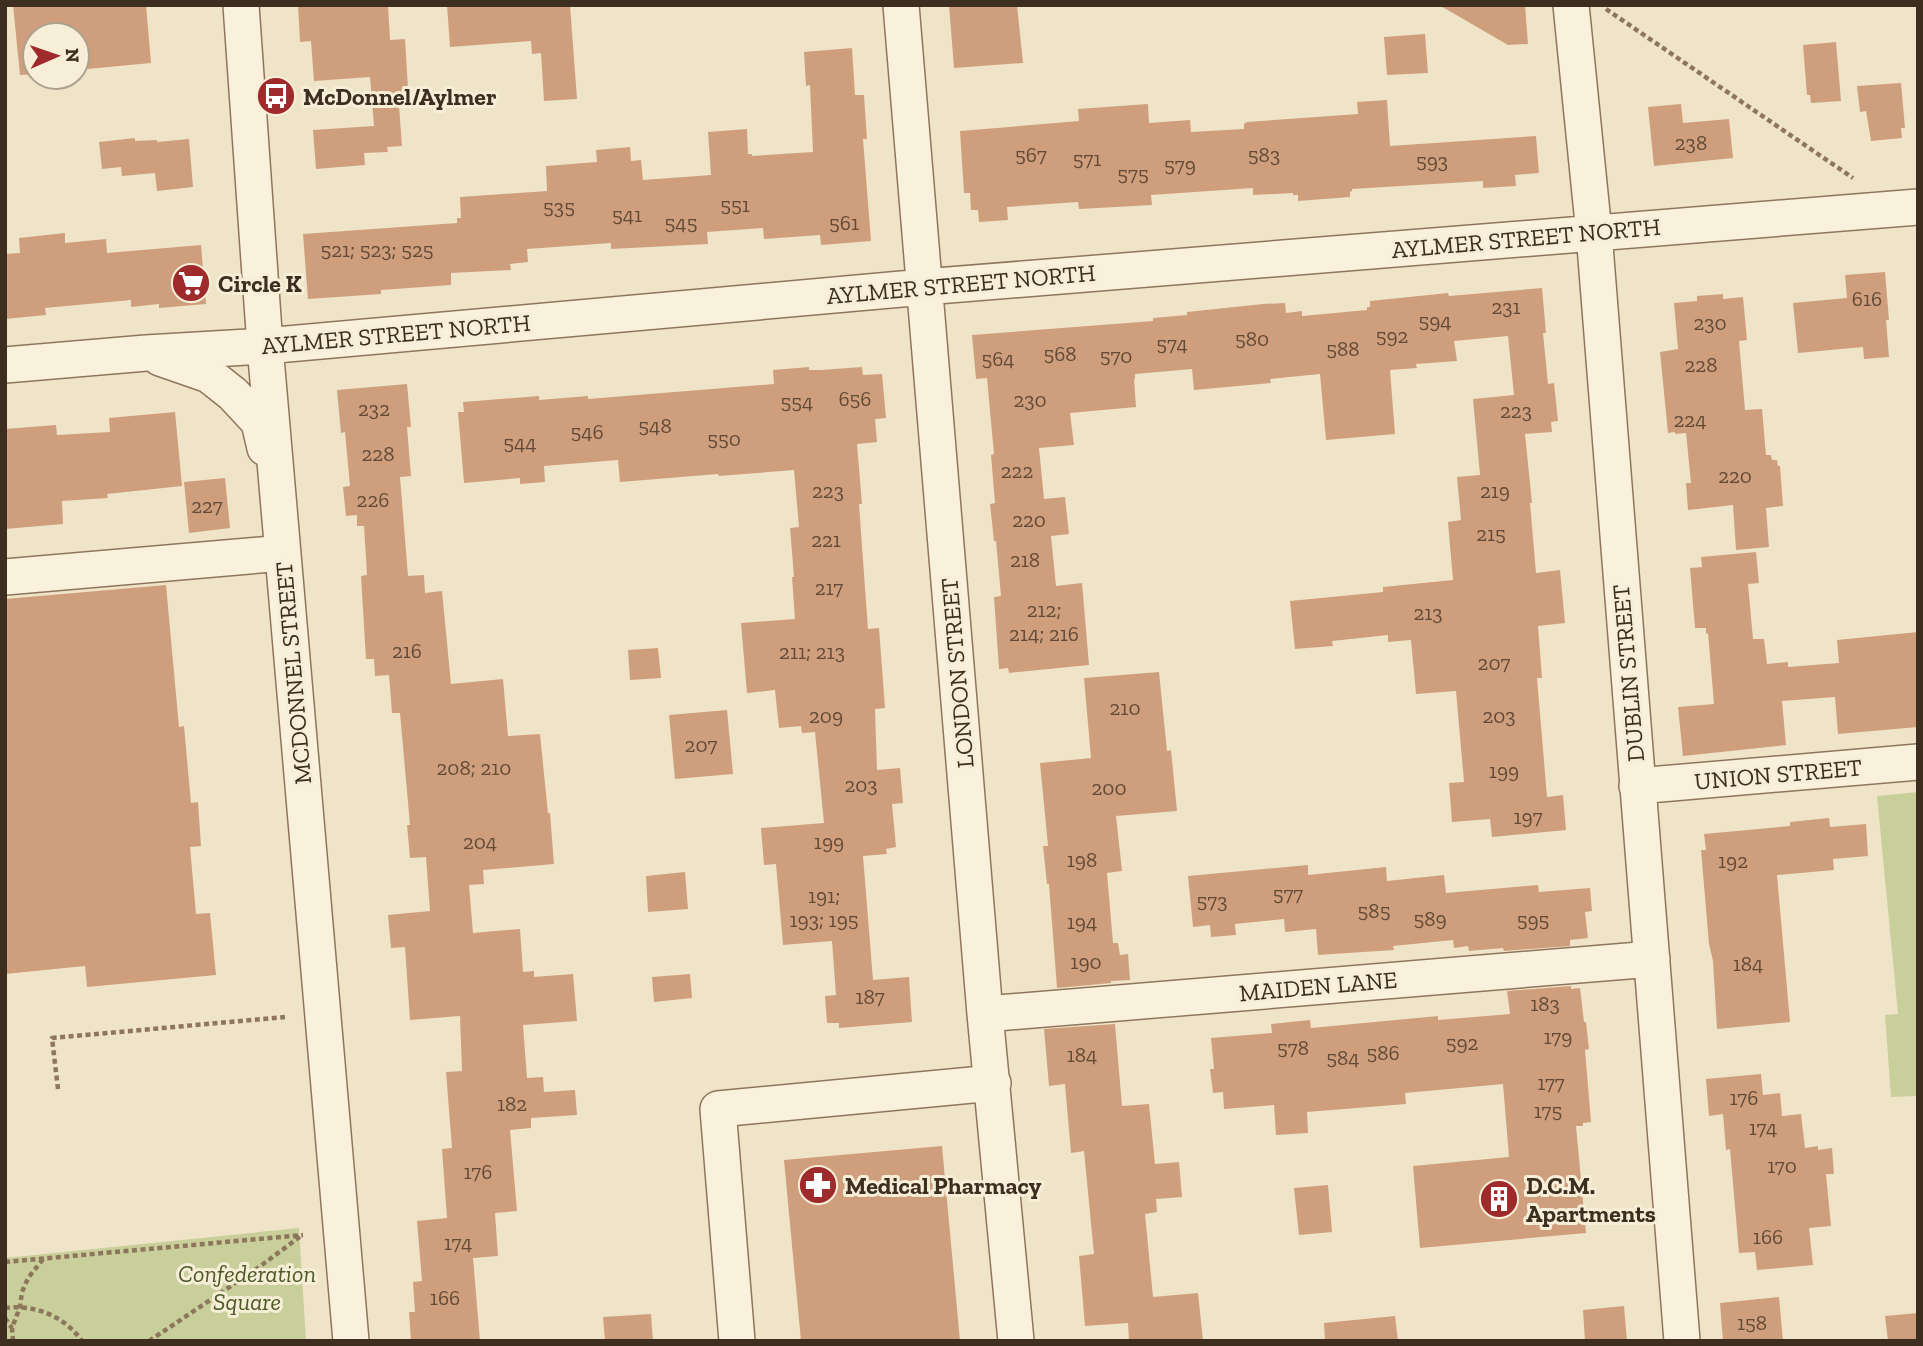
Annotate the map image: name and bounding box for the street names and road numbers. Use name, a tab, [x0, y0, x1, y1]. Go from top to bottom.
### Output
street label: AYLMER STREET NORTH	[1390, 212, 1662, 264]
street label: AYLMER STREET NORTH	[825, 258, 1097, 310]
street label: AYLMER STREET NORTH	[260, 308, 532, 360]
street label: MCDONNEL STREET	[269, 560, 317, 786]
street label: LONDON STREET	[934, 577, 980, 769]
street label: DUBLIN STREET	[1606, 583, 1650, 763]
street label: UNION STREET	[1693, 752, 1863, 796]
street label: MAIDEN LANE	[1238, 965, 1398, 1007]

